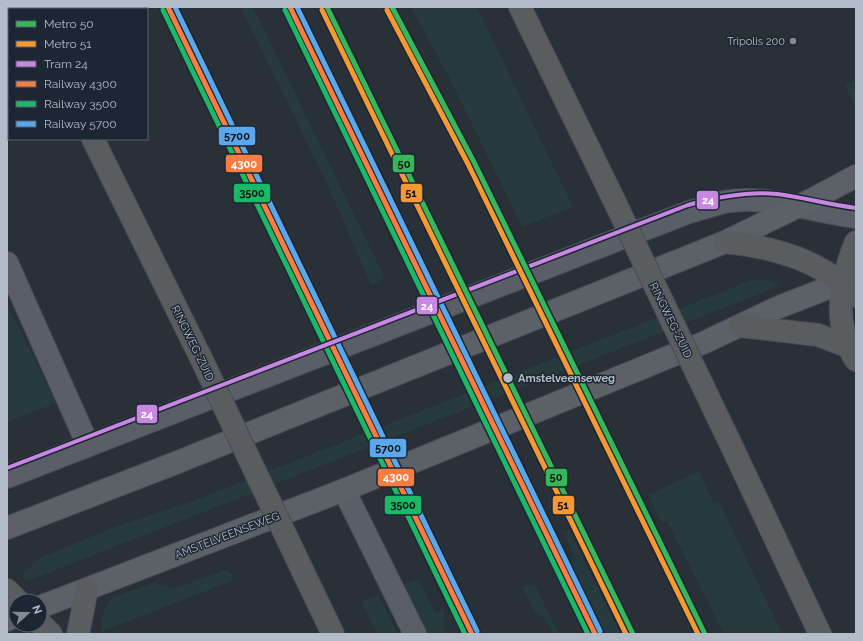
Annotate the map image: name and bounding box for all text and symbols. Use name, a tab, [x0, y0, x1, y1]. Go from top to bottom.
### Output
legend	[8, 8, 148, 140]
text: Metro 50	[44, 17, 94, 31]
place label: Tripolis 200	[727, 35, 785, 48]
marker: Tripolis 200	[788, 36, 798, 46]
text: Metro 51	[44, 37, 91, 51]
text: Tram 24	[44, 57, 88, 71]
text: Railway 4300	[44, 77, 117, 91]
text: Railway 3500	[44, 97, 117, 111]
text: Railway 5700	[44, 117, 117, 131]
line badge: 5700	[218, 126, 256, 146]
text: 5700	[224, 130, 250, 143]
line badge: 4300	[225, 154, 263, 173]
line badge: 50	[392, 154, 415, 173]
text: 4300	[231, 158, 257, 171]
text: 50	[398, 158, 411, 171]
line badge: 3500	[233, 183, 271, 203]
line badge: 51	[400, 183, 423, 203]
text: 3500	[239, 187, 265, 200]
text: 51	[405, 187, 417, 200]
line badge: 24	[696, 190, 719, 210]
text: 24	[702, 194, 714, 207]
street label: RINGWEG-ZUID	[647, 280, 695, 360]
line badge: 24	[416, 296, 438, 315]
text: 24	[421, 300, 433, 313]
street label: RINGWEG-ZUID	[169, 303, 217, 383]
marker: Amstelveenseweg	[501, 371, 515, 385]
place label: Amstelveenseweg	[518, 372, 615, 385]
line badge: 24	[136, 404, 158, 424]
text: 24	[141, 408, 153, 421]
line badge: 5700	[369, 438, 407, 458]
text: 5700	[375, 442, 401, 455]
line badge: 4300	[377, 468, 415, 487]
line badge: 50	[545, 468, 568, 487]
text: 4300	[383, 471, 409, 484]
text: 50	[550, 471, 563, 484]
line badge: 3500	[384, 495, 422, 515]
line badge: 51	[552, 495, 575, 515]
text: 3500	[390, 499, 416, 512]
text: 51	[557, 499, 569, 512]
street label: AMSTELVEENSEWEG	[173, 509, 281, 561]
north arrow	[8, 593, 48, 633]
text: N	[29, 603, 44, 616]

